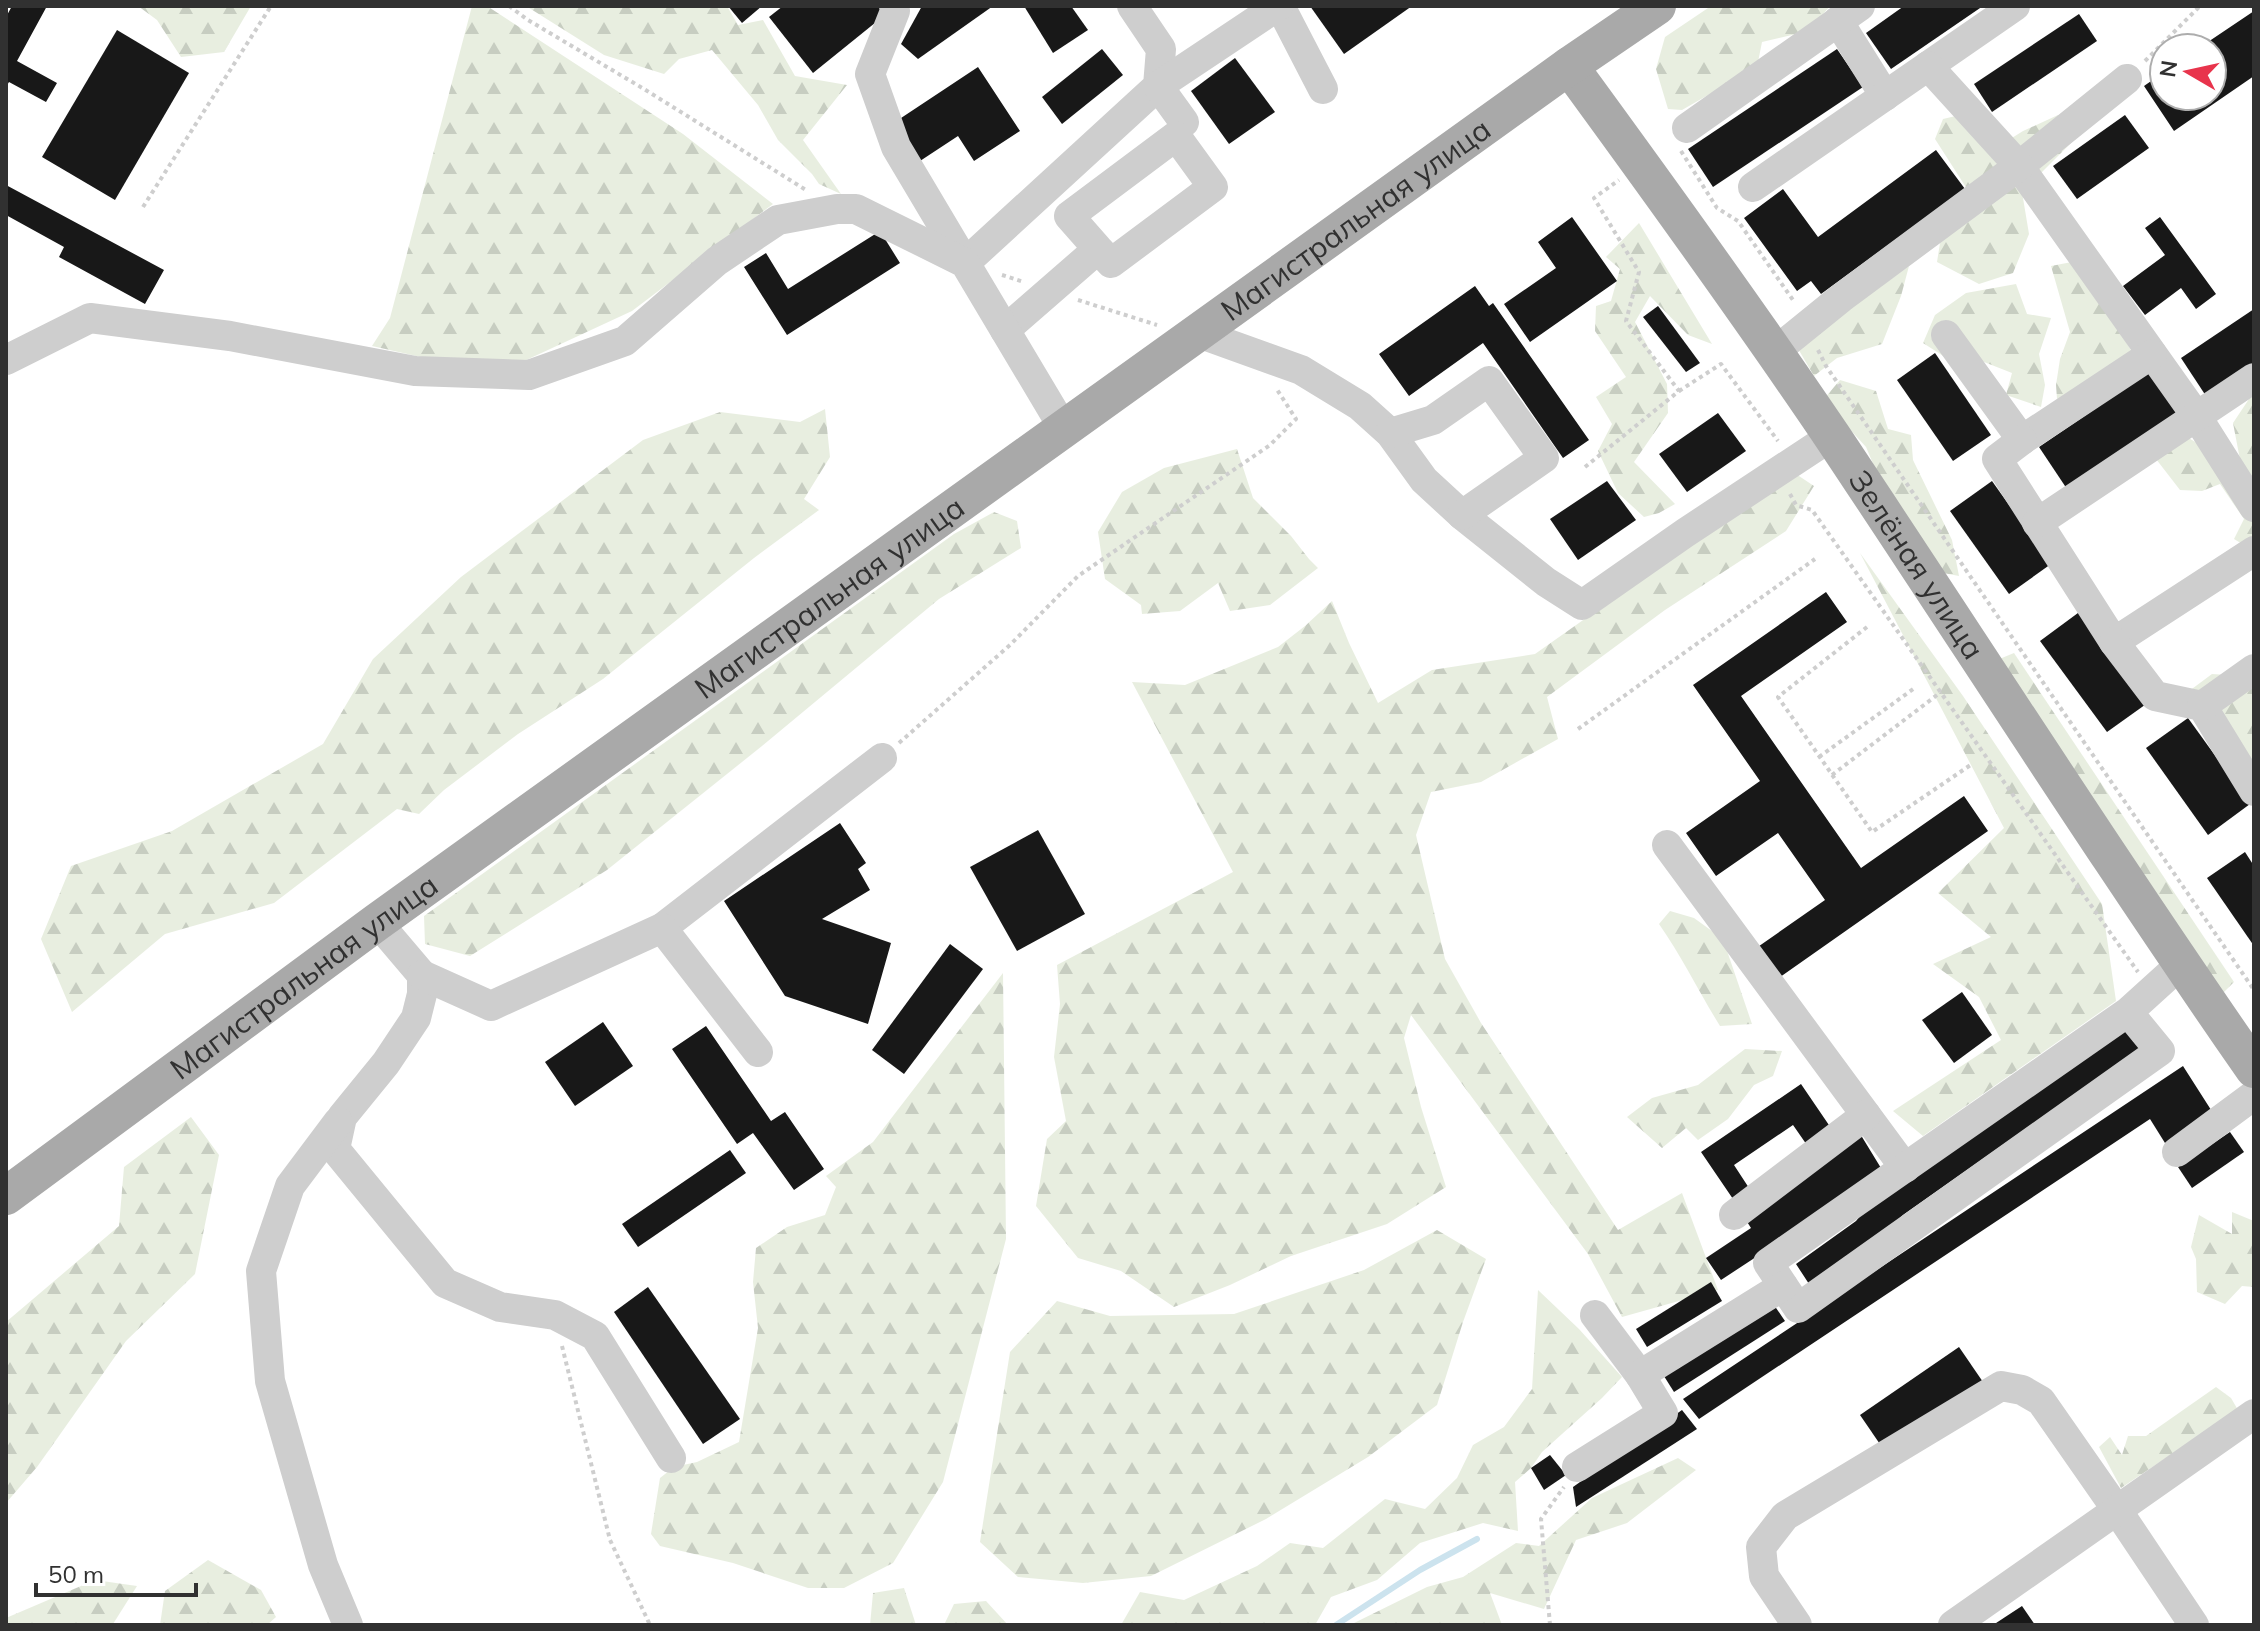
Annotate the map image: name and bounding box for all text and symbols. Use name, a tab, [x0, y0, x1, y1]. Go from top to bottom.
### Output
north arrow	[2148, 32, 2228, 112]
text: N	[2153, 58, 2183, 79]
street label: Магистральная улица	[1213, 110, 1498, 329]
street label: Зелёная улица	[1841, 463, 1993, 666]
street label: Магистральная улица	[687, 488, 971, 707]
street label: Магистральная улица	[162, 866, 445, 1087]
scale bar	[36, 1547, 196, 1597]
text: 50 m	[48, 1559, 104, 1589]

